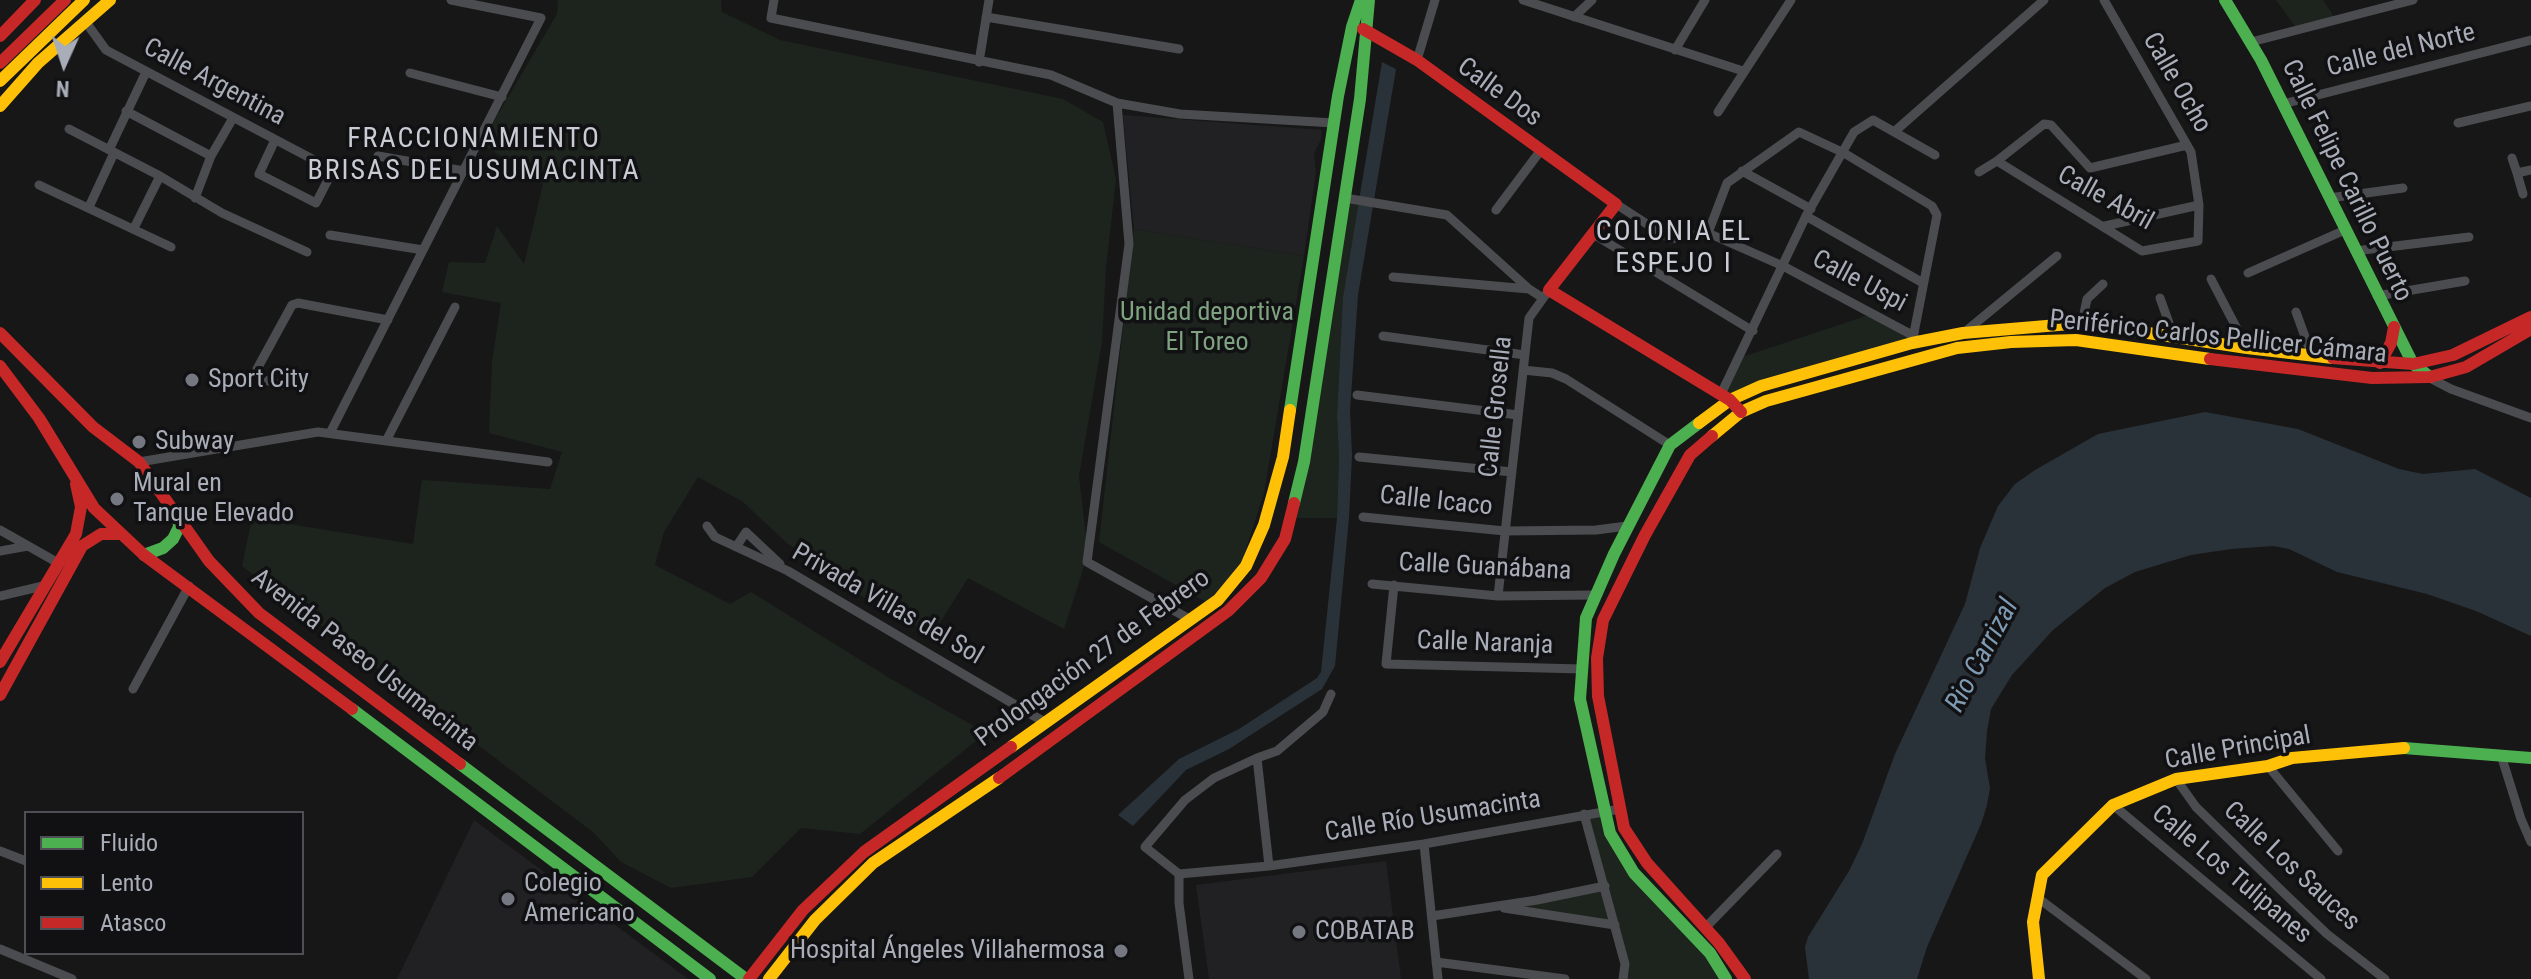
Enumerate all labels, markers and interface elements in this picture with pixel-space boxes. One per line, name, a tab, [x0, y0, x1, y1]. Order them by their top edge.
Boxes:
street label: Calle del Norte	[2324, 17, 2478, 85]
north arrow	[24, 24, 104, 104]
street label: Calle Ocho	[2135, 27, 2217, 139]
street label: Calle Argentina	[138, 33, 290, 133]
street label: Calle Dos	[1451, 52, 1547, 134]
street label: Calle Felipe Carillo Puerto	[2274, 55, 2418, 307]
text: N	[55, 76, 70, 101]
district label: FRACCIONAMIENTO BRISAS DEL USUMACINTA	[307, 123, 641, 189]
street label: Calle Abril	[2052, 160, 2158, 238]
district label: COLONIA EL ESPEJO I	[1596, 216, 1752, 282]
street label: Calle Uspi	[1806, 244, 1912, 320]
park label: Unidad deportiva El Toreo	[1120, 297, 1294, 358]
street label: Periférico Carlos Pellicer Cámara	[2048, 305, 2388, 371]
street label: Calle Grosella	[1474, 335, 1520, 479]
place label: Sport City	[208, 364, 309, 396]
marker: Sport City	[183, 371, 201, 389]
place label: Subway	[155, 426, 234, 458]
marker: Subway	[130, 433, 148, 451]
place label: Mural en Tanque Elevado	[133, 468, 294, 530]
street label: Calle Icaco	[1378, 481, 1494, 523]
marker: Mural en Tanque Elevado	[108, 490, 126, 508]
street label: Privada Villas del Sol	[786, 538, 988, 672]
street label: Calle Guanábana	[1398, 548, 1572, 588]
street label: Avenida Paseo Usumacinta	[244, 563, 484, 759]
street label: Prolongación 27 de Febrero	[970, 563, 1216, 755]
water label: Rio Carrizal	[1939, 594, 2027, 718]
street label: Calle Naranja	[1416, 626, 1554, 662]
street label: Calle Principal	[2163, 721, 2313, 777]
street label: Calle Río Usumacinta	[1323, 785, 1543, 849]
street label: Calle Los Sauces	[2216, 796, 2366, 938]
street label: Calle Los Tulipanes	[2145, 799, 2317, 951]
legend	[24, 811, 304, 955]
text: Fluido	[100, 829, 158, 857]
place label: Colegio Americano	[524, 868, 635, 930]
text: Lento	[100, 869, 153, 897]
marker: Colegio Americano	[499, 890, 517, 908]
text: Atasco	[100, 909, 166, 937]
place label: COBATAB	[1315, 916, 1415, 948]
marker: COBATAB	[1290, 923, 1308, 941]
place label: Hospital Ángeles Villahermosa	[790, 935, 1105, 967]
marker: Hospital Ángeles Villahermosa	[1112, 942, 1130, 960]

